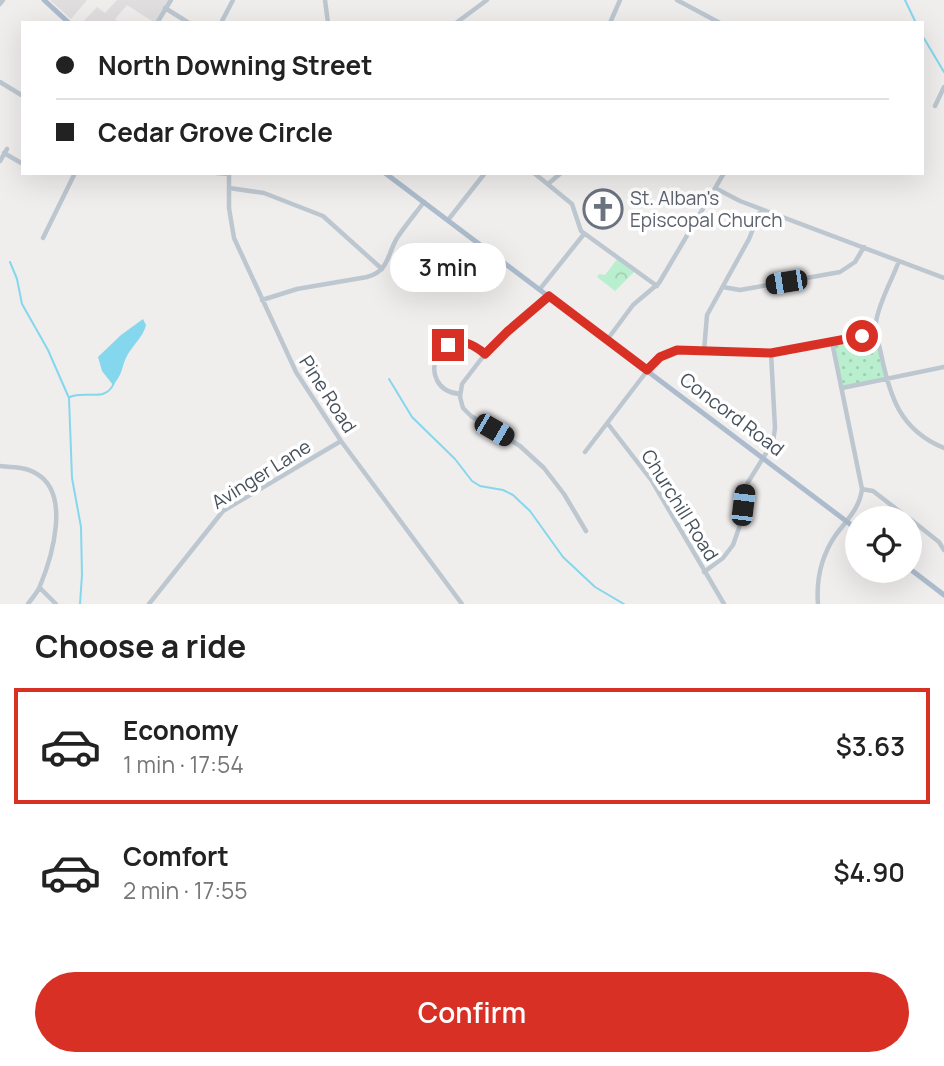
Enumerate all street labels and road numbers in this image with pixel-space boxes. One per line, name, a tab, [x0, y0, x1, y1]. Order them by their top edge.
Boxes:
street label: Pine Road	[293, 350, 363, 438]
street label: Concord Road	[675, 366, 789, 462]
street label: Avinger Lane	[207, 433, 315, 515]
street label: Churchill Road	[635, 444, 725, 566]

